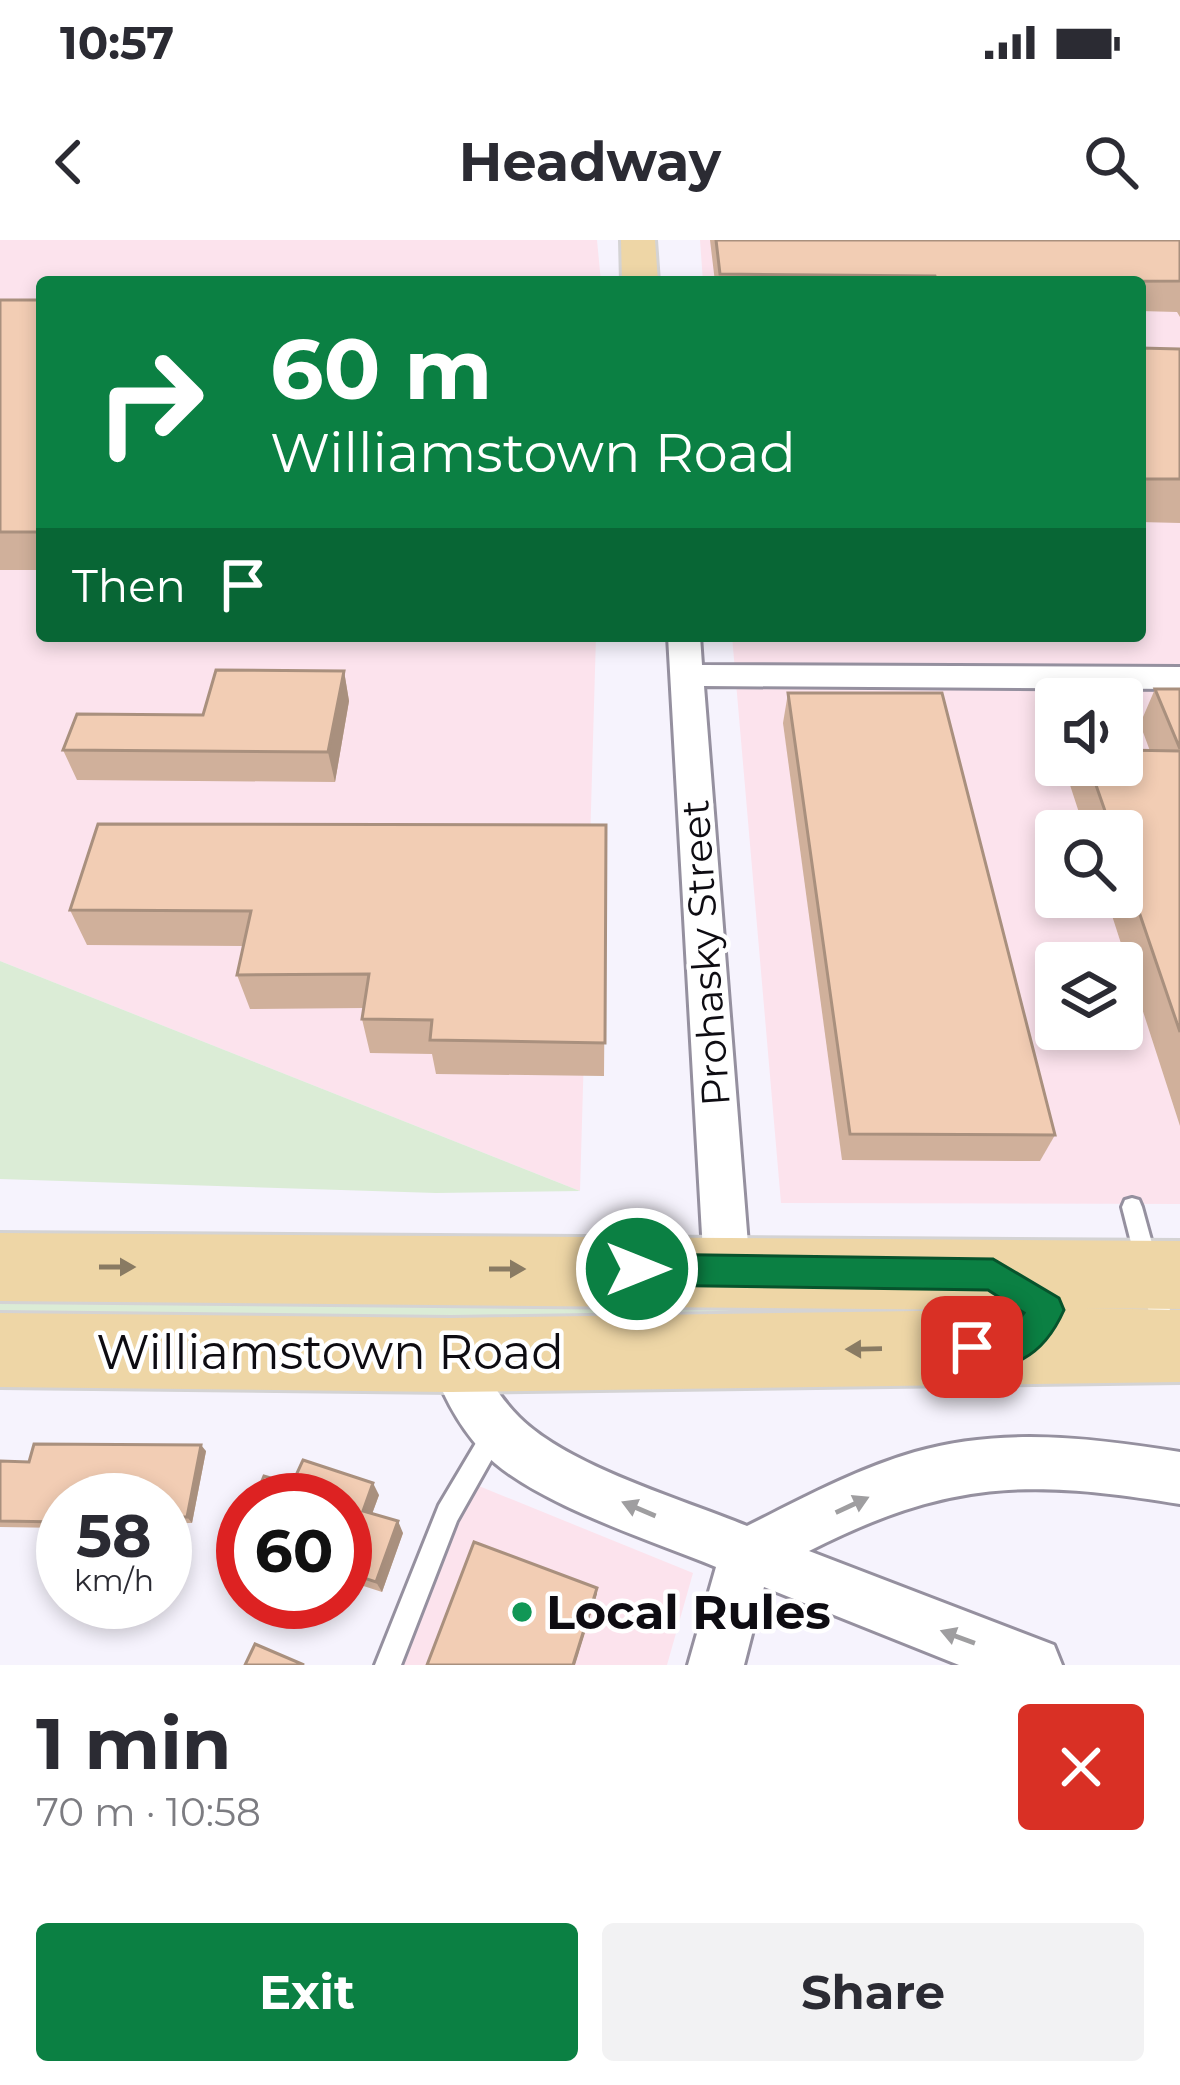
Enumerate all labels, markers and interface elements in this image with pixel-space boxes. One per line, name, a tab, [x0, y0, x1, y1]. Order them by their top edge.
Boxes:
text: 10:57	[60, 15, 174, 70]
icon: back	[36, 129, 102, 195]
text: Headway	[459, 129, 721, 195]
icon: search	[1078, 129, 1144, 195]
text: 60 m	[270, 318, 492, 420]
icon: right	[72, 324, 228, 480]
text: Williamstown Road	[270, 420, 796, 486]
icon: arrive	[210, 552, 276, 618]
text: Then	[72, 558, 186, 613]
map controls	[1035, 678, 1143, 1050]
button: sound	[1035, 678, 1143, 786]
street label: Prohasky Street	[670, 798, 740, 1108]
button: search	[1035, 810, 1143, 918]
button: layers	[1035, 942, 1143, 1050]
position arrow	[574, 1206, 700, 1332]
one-way arrow	[99, 1257, 137, 1277]
one-way arrow	[489, 1259, 527, 1279]
pin	[921, 1296, 1023, 1398]
icon: arrive	[939, 1314, 1005, 1380]
street label: Williamstown Road	[96, 1323, 564, 1381]
one-way arrow	[844, 1339, 882, 1358]
speed limit sign: 60	[216, 1473, 372, 1629]
one-way arrow	[835, 1494, 870, 1514]
text: 58	[76, 1499, 152, 1572]
one-way arrow	[620, 1499, 656, 1518]
text: km/h	[74, 1562, 154, 1599]
place label: Local Rules	[546, 1583, 831, 1641]
marker: Local Rules	[509, 1599, 535, 1625]
one-way arrow	[940, 1627, 976, 1646]
text: 1 min	[36, 1699, 232, 1787]
button: close	[1018, 1704, 1144, 1830]
text: 70 m · 10:58	[36, 1788, 261, 1836]
button: Exit	[36, 1923, 578, 2061]
button: Share	[602, 1923, 1144, 2061]

